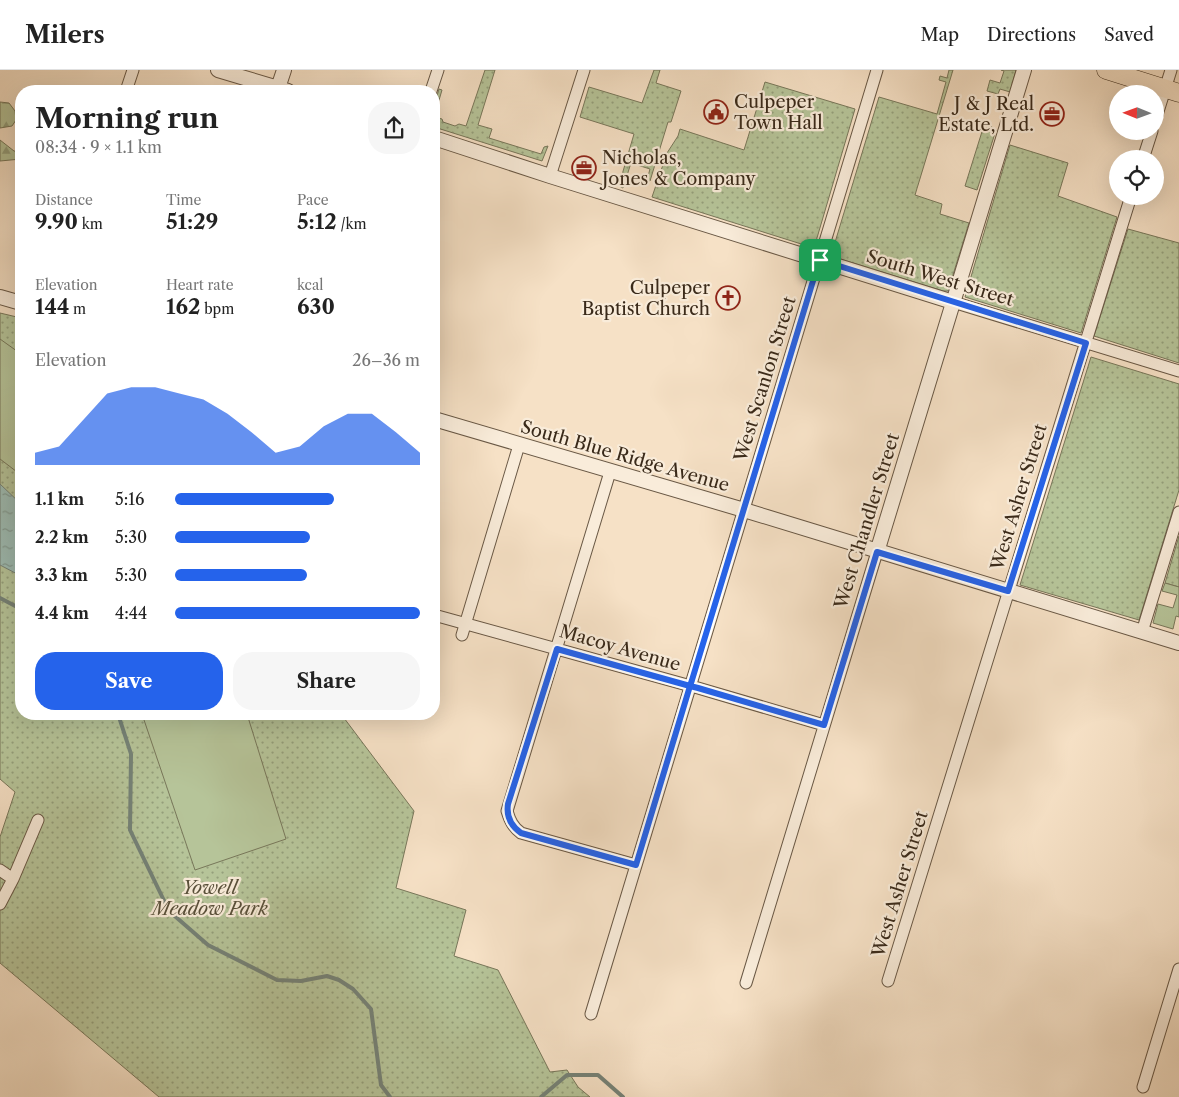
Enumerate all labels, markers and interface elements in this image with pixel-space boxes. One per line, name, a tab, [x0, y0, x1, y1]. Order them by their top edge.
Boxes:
text: Milers	[25, 20, 105, 49]
text: Map	[920, 24, 959, 46]
text: Directions	[987, 24, 1076, 46]
text: Saved	[1104, 24, 1154, 46]
north arrow	[1109, 85, 1164, 140]
map controls	[1109, 85, 1164, 205]
place label: Culpeper Town Hall	[734, 91, 823, 134]
place label: J & J Real Estate, Ltd.	[938, 93, 1034, 136]
public building icon: Culpeper Town Hall	[703, 99, 729, 125]
text: Morning run	[35, 101, 219, 135]
office icon: J & J Real Estate, Ltd.	[1039, 101, 1065, 127]
button: share	[368, 102, 420, 154]
text: 08:34 · 9 × 1.1 km	[35, 137, 162, 157]
place label: Nicholas, Jones & Company	[599, 147, 757, 190]
button: locate	[1109, 150, 1164, 205]
office icon: Nicholas, Jones & Company	[571, 155, 597, 181]
text: Distance	[35, 191, 93, 209]
text: Time	[166, 191, 201, 209]
text: Pace	[297, 191, 329, 209]
text: 9.90	[35, 209, 78, 234]
text: 51:29	[166, 209, 218, 234]
text: 5:12	[297, 209, 337, 234]
text: km	[78, 215, 103, 233]
text: /km	[337, 215, 367, 233]
pin	[799, 239, 841, 281]
street label: South West Street	[864, 245, 1017, 311]
icon: arrive	[806, 246, 834, 274]
text: Elevation	[35, 276, 98, 294]
text: Heart rate	[166, 276, 233, 294]
text: kcal	[297, 276, 323, 294]
place label: Culpeper Baptist Church	[582, 277, 710, 320]
church icon: Culpeper Baptist Church	[715, 285, 741, 311]
street label: West Scanlon Street	[729, 293, 801, 465]
text: 144	[35, 294, 69, 319]
text: 162	[166, 294, 200, 319]
text: 630	[297, 294, 335, 319]
text: m	[69, 300, 86, 318]
text: bpm	[200, 300, 234, 318]
text: Elevation	[35, 350, 106, 370]
text: 26–36 m	[352, 350, 420, 370]
street label: South Blue Ridge Avenue	[518, 416, 732, 496]
street label: West Asher Street	[986, 421, 1052, 574]
street label: West Chandler Street	[830, 430, 904, 612]
text: 1.1 km	[35, 489, 84, 509]
text: 5:16	[115, 489, 144, 509]
text: 2.2 km	[35, 527, 89, 547]
text: 5:30	[115, 527, 147, 547]
text: 3.3 km	[35, 565, 88, 585]
text: 5:30	[115, 565, 147, 585]
text: 4.4 km	[35, 603, 89, 623]
text: 4:44	[115, 603, 147, 623]
street label: Macoy Avenue	[557, 620, 683, 676]
button: Save	[35, 652, 223, 710]
button: Share	[233, 652, 420, 710]
street label: West Asher Street	[867, 808, 933, 961]
park label: Yowell Meadow Park	[150, 877, 268, 920]

